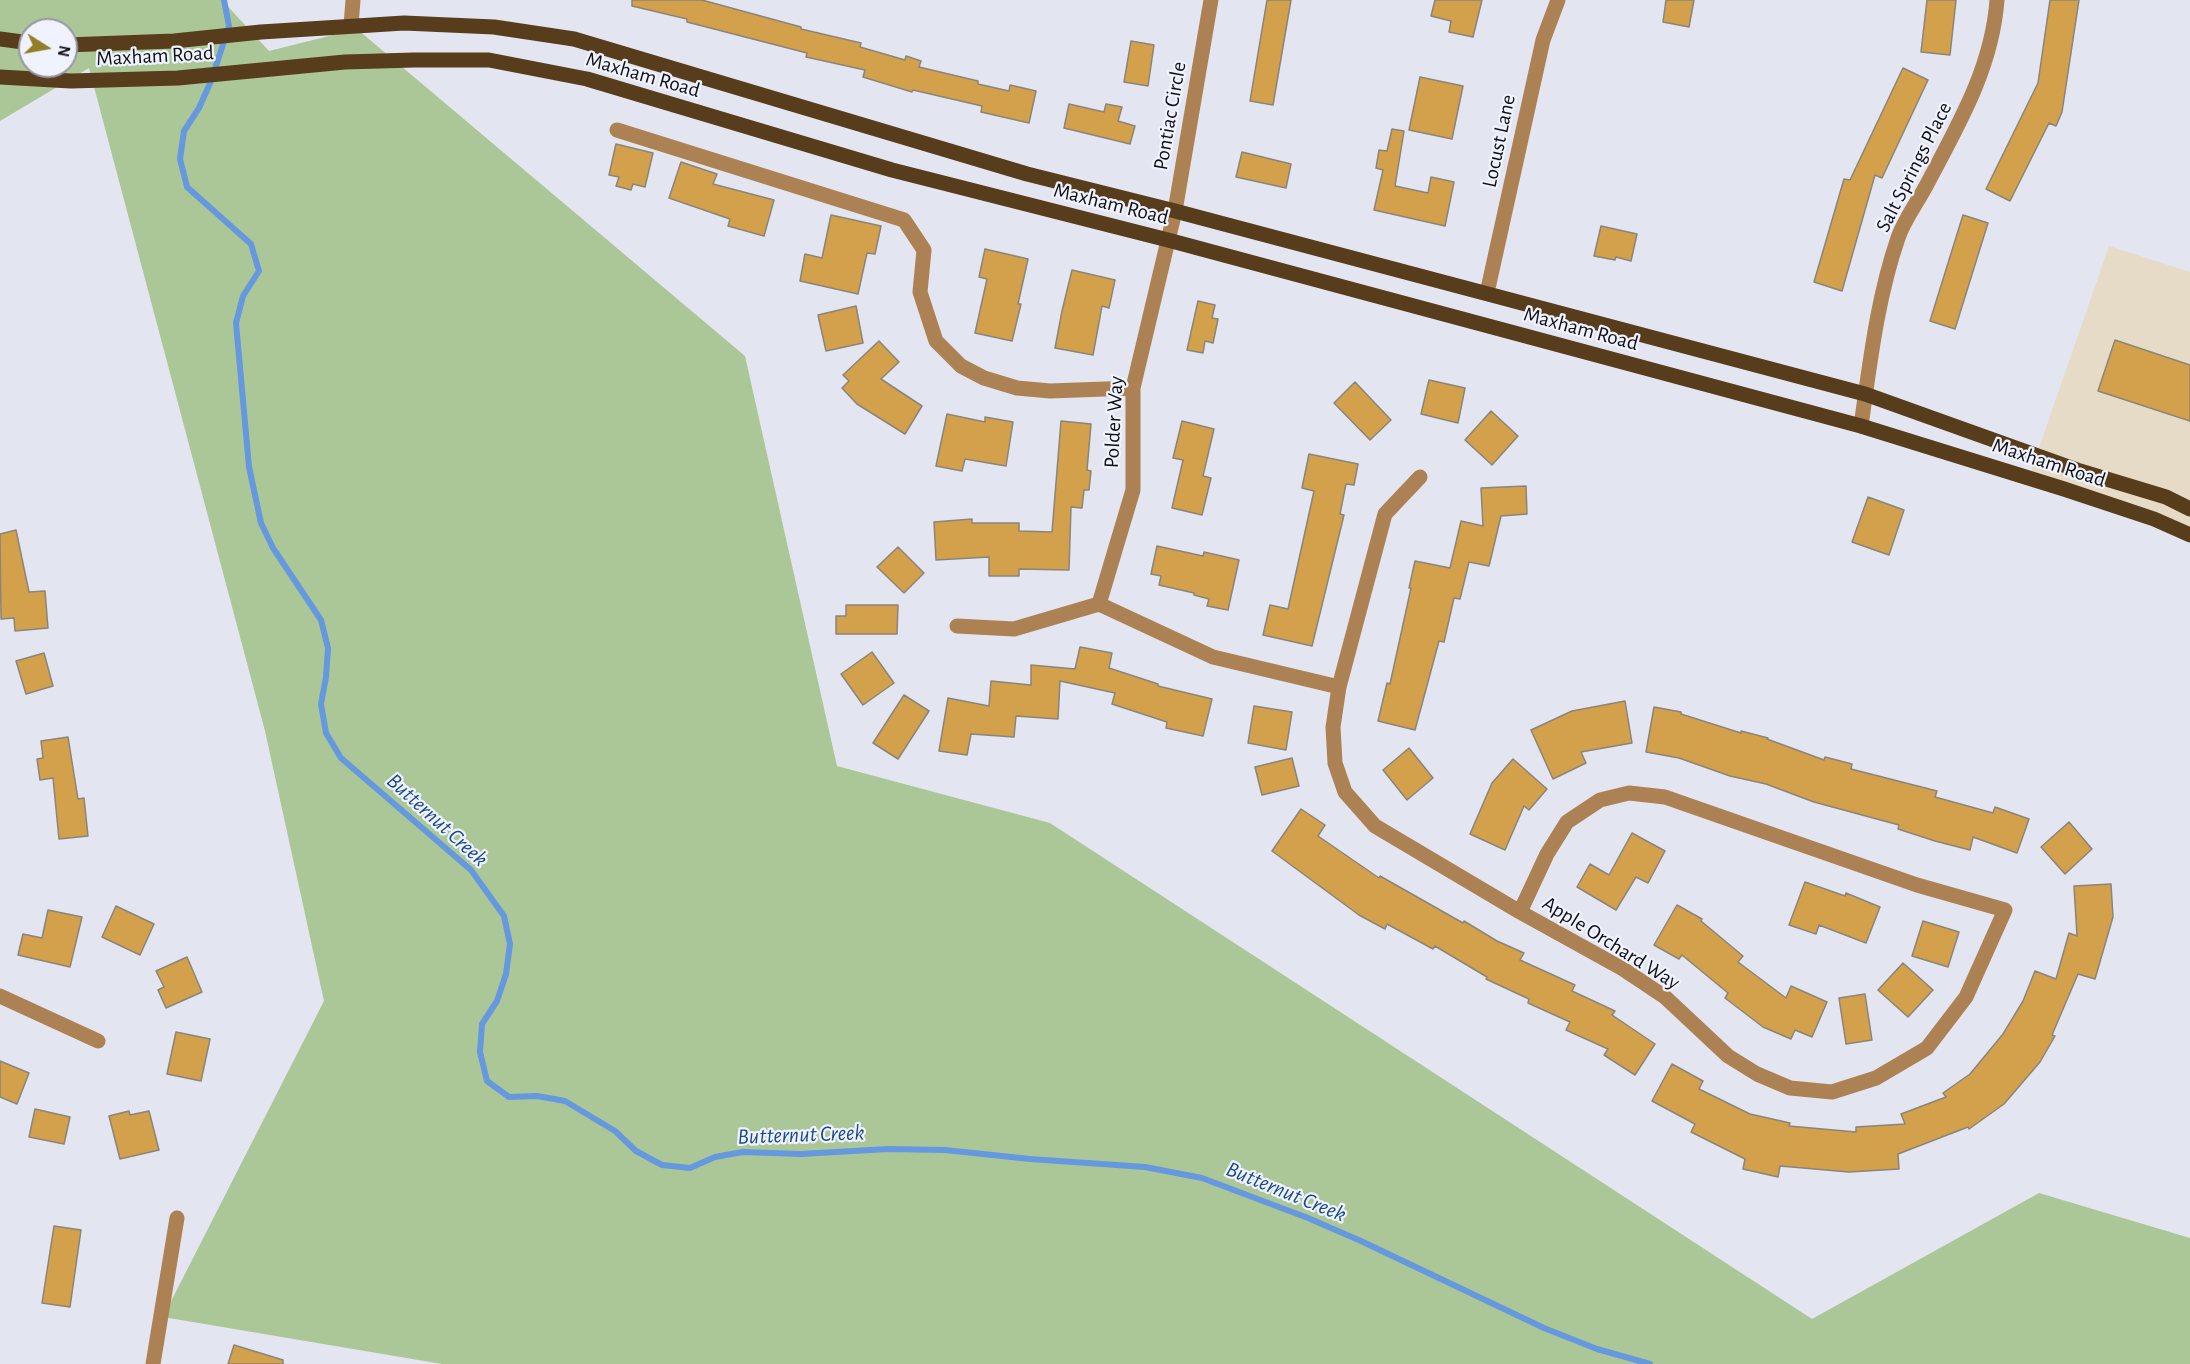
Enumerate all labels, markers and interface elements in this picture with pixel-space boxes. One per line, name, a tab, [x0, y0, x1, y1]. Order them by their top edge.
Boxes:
north arrow	[18, 18, 78, 78]
street label: Maxham Road	[96, 40, 214, 72]
text: N	[55, 44, 73, 58]
street label: Maxham Road	[583, 47, 703, 103]
street label: Pontiac Circle	[1148, 60, 1192, 172]
street label: Locust Lane	[1477, 92, 1521, 190]
street label: Salt Springs Place	[1870, 98, 1958, 236]
street label: Maxham Road	[1051, 178, 1171, 230]
street label: Maxham Road	[1521, 302, 1641, 356]
street label: Polder Way	[1099, 375, 1129, 469]
street label: Maxham Road	[1989, 433, 2109, 493]
water label: Butternut Creek	[381, 768, 493, 872]
street label: Apple Orchard Way	[1538, 891, 1684, 995]
water label: Butternut Creek	[737, 1120, 865, 1150]
water label: Butternut Creek	[1222, 1156, 1350, 1228]

